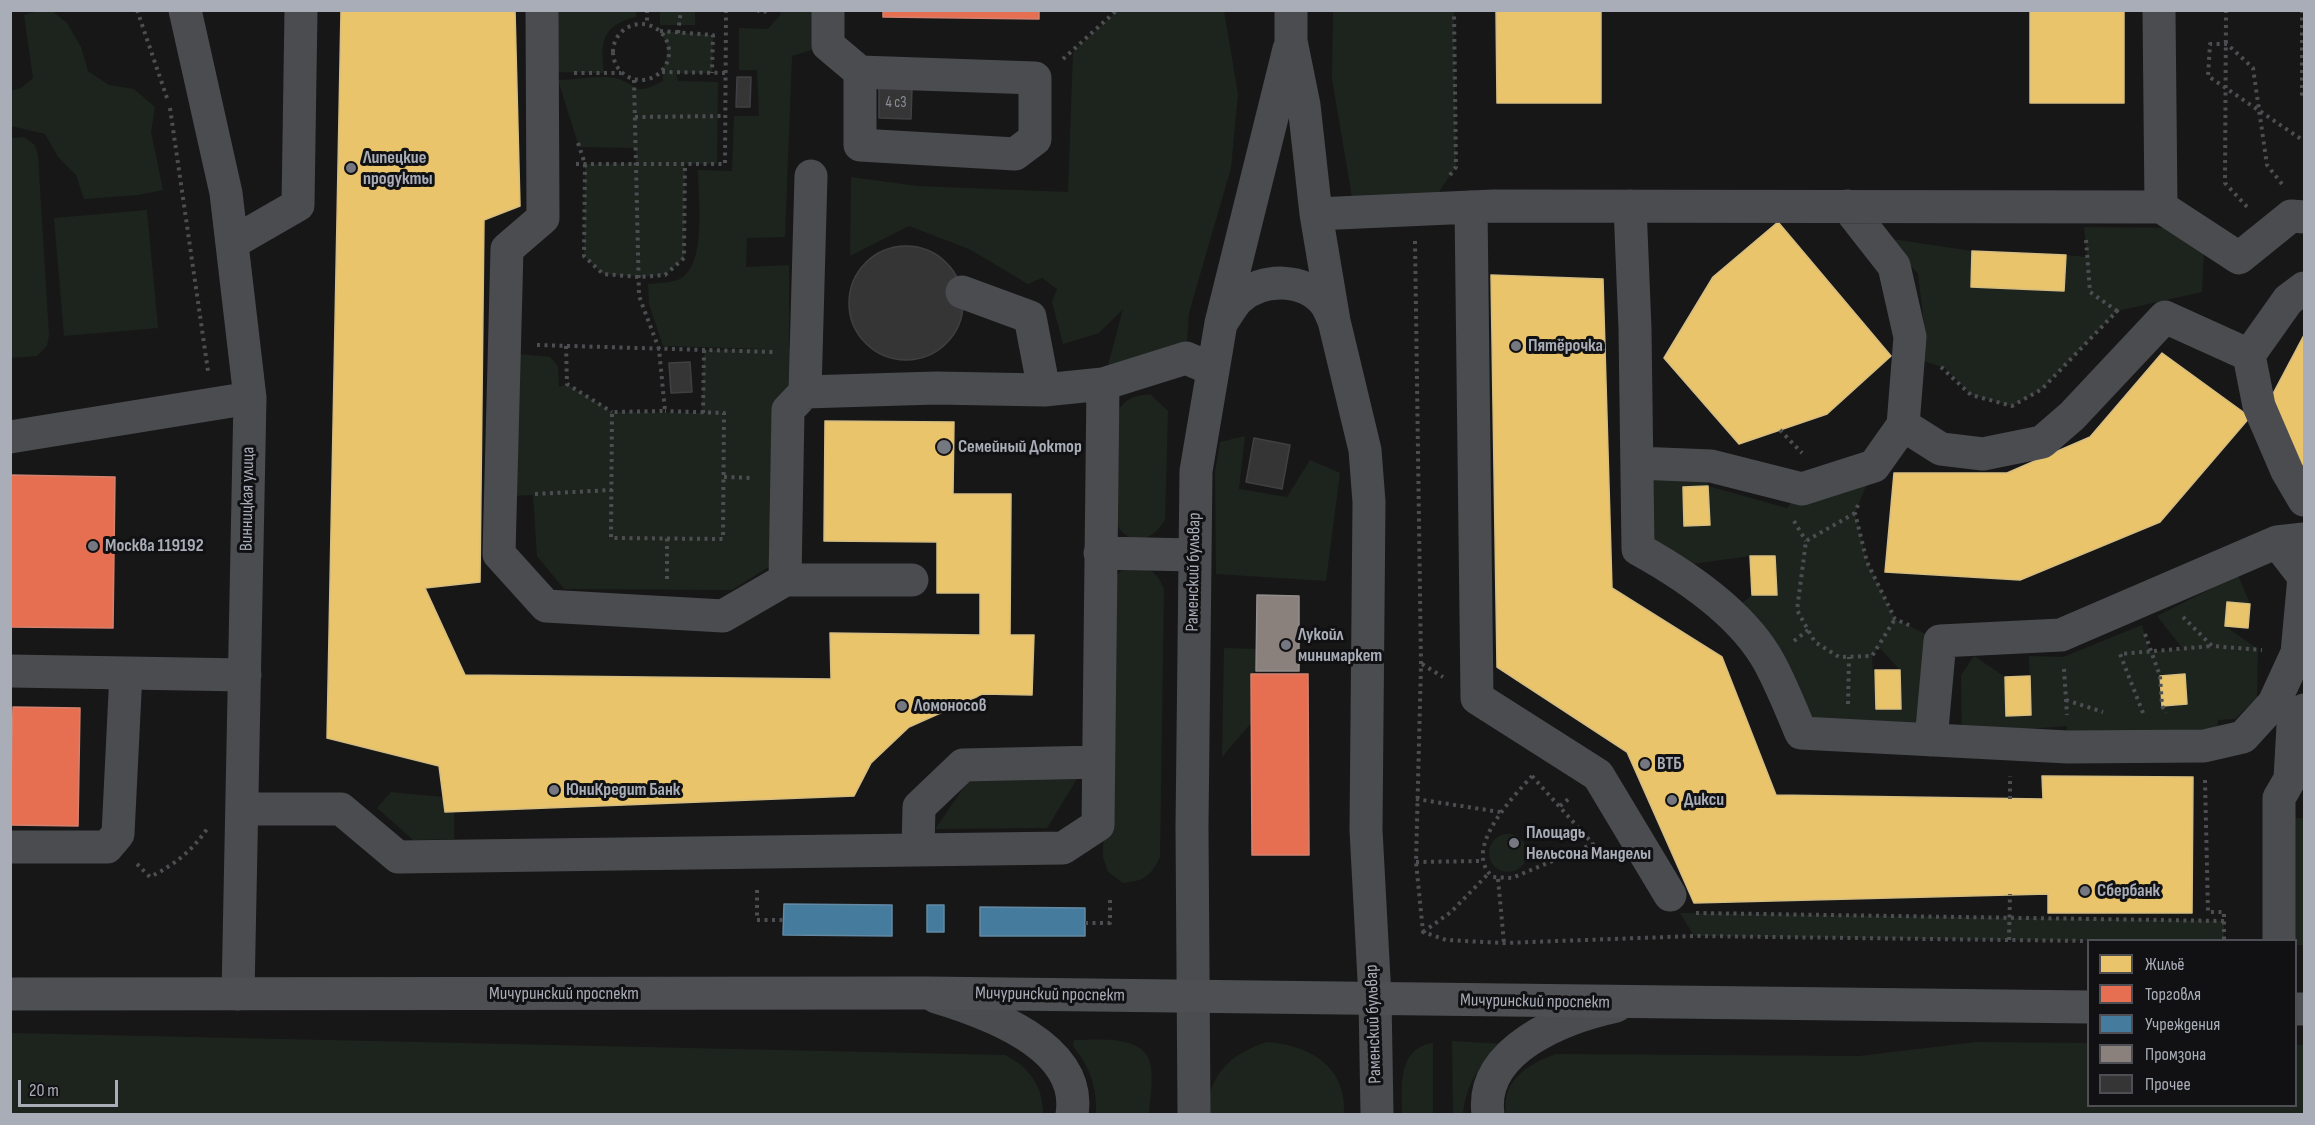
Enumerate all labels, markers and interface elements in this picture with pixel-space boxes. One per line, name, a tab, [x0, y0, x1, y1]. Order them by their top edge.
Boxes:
house number: 4 с3	[886, 94, 906, 112]
place label: Липецкие продукты	[363, 147, 433, 190]
marker: Липецкие продукты	[344, 161, 358, 175]
place label: Пятёрочка	[1528, 335, 1603, 357]
marker: Пятёрочка	[1509, 339, 1523, 353]
place label: Семейный Доктор	[958, 436, 1082, 458]
marker: Семейный Доктор	[935, 438, 953, 456]
street label: Винницкая улица	[236, 447, 260, 551]
street label: Раменский бульвар	[1182, 512, 1206, 632]
place label: Москва 119192	[105, 535, 204, 557]
marker: Москва 119192	[86, 539, 100, 553]
place label: Лукойл минимаркет	[1298, 624, 1382, 666]
marker: Лукойл минимаркет	[1279, 638, 1293, 652]
place label: Ломоносов	[914, 695, 987, 717]
marker: Ломоносов	[895, 699, 909, 713]
place label: ВТБ	[1657, 753, 1682, 775]
marker: ВТБ	[1638, 757, 1652, 771]
place label: ЮниКредит Банк	[566, 779, 680, 801]
marker: ЮниКредит Банк	[547, 783, 561, 797]
place label: Дикси	[1684, 789, 1724, 811]
marker: Дикси	[1665, 793, 1679, 807]
place label: Площадь Нельсона Манделы	[1526, 822, 1651, 864]
marker: Площадь Нельсона Манделы	[1507, 836, 1521, 850]
place label: Сбербанк	[2097, 880, 2160, 902]
marker: Сбербанк	[2078, 884, 2092, 898]
legend	[2087, 939, 2297, 1107]
text: Жильё	[2145, 954, 2185, 975]
street label: Раменский бульвар	[1361, 964, 1387, 1084]
street label: Мичуринский проспект	[489, 983, 639, 1005]
street label: Мичуринский проспект	[975, 983, 1125, 1007]
text: Торговля	[2145, 984, 2201, 1005]
street label: Мичуринский проспект	[1460, 990, 1610, 1014]
text: Учреждения	[2145, 1014, 2220, 1035]
text: Промзона	[2145, 1044, 2206, 1065]
scale bar	[21, 1068, 122, 1106]
text: Прочее	[2145, 1074, 2191, 1095]
text: 20 m	[29, 1080, 59, 1101]

